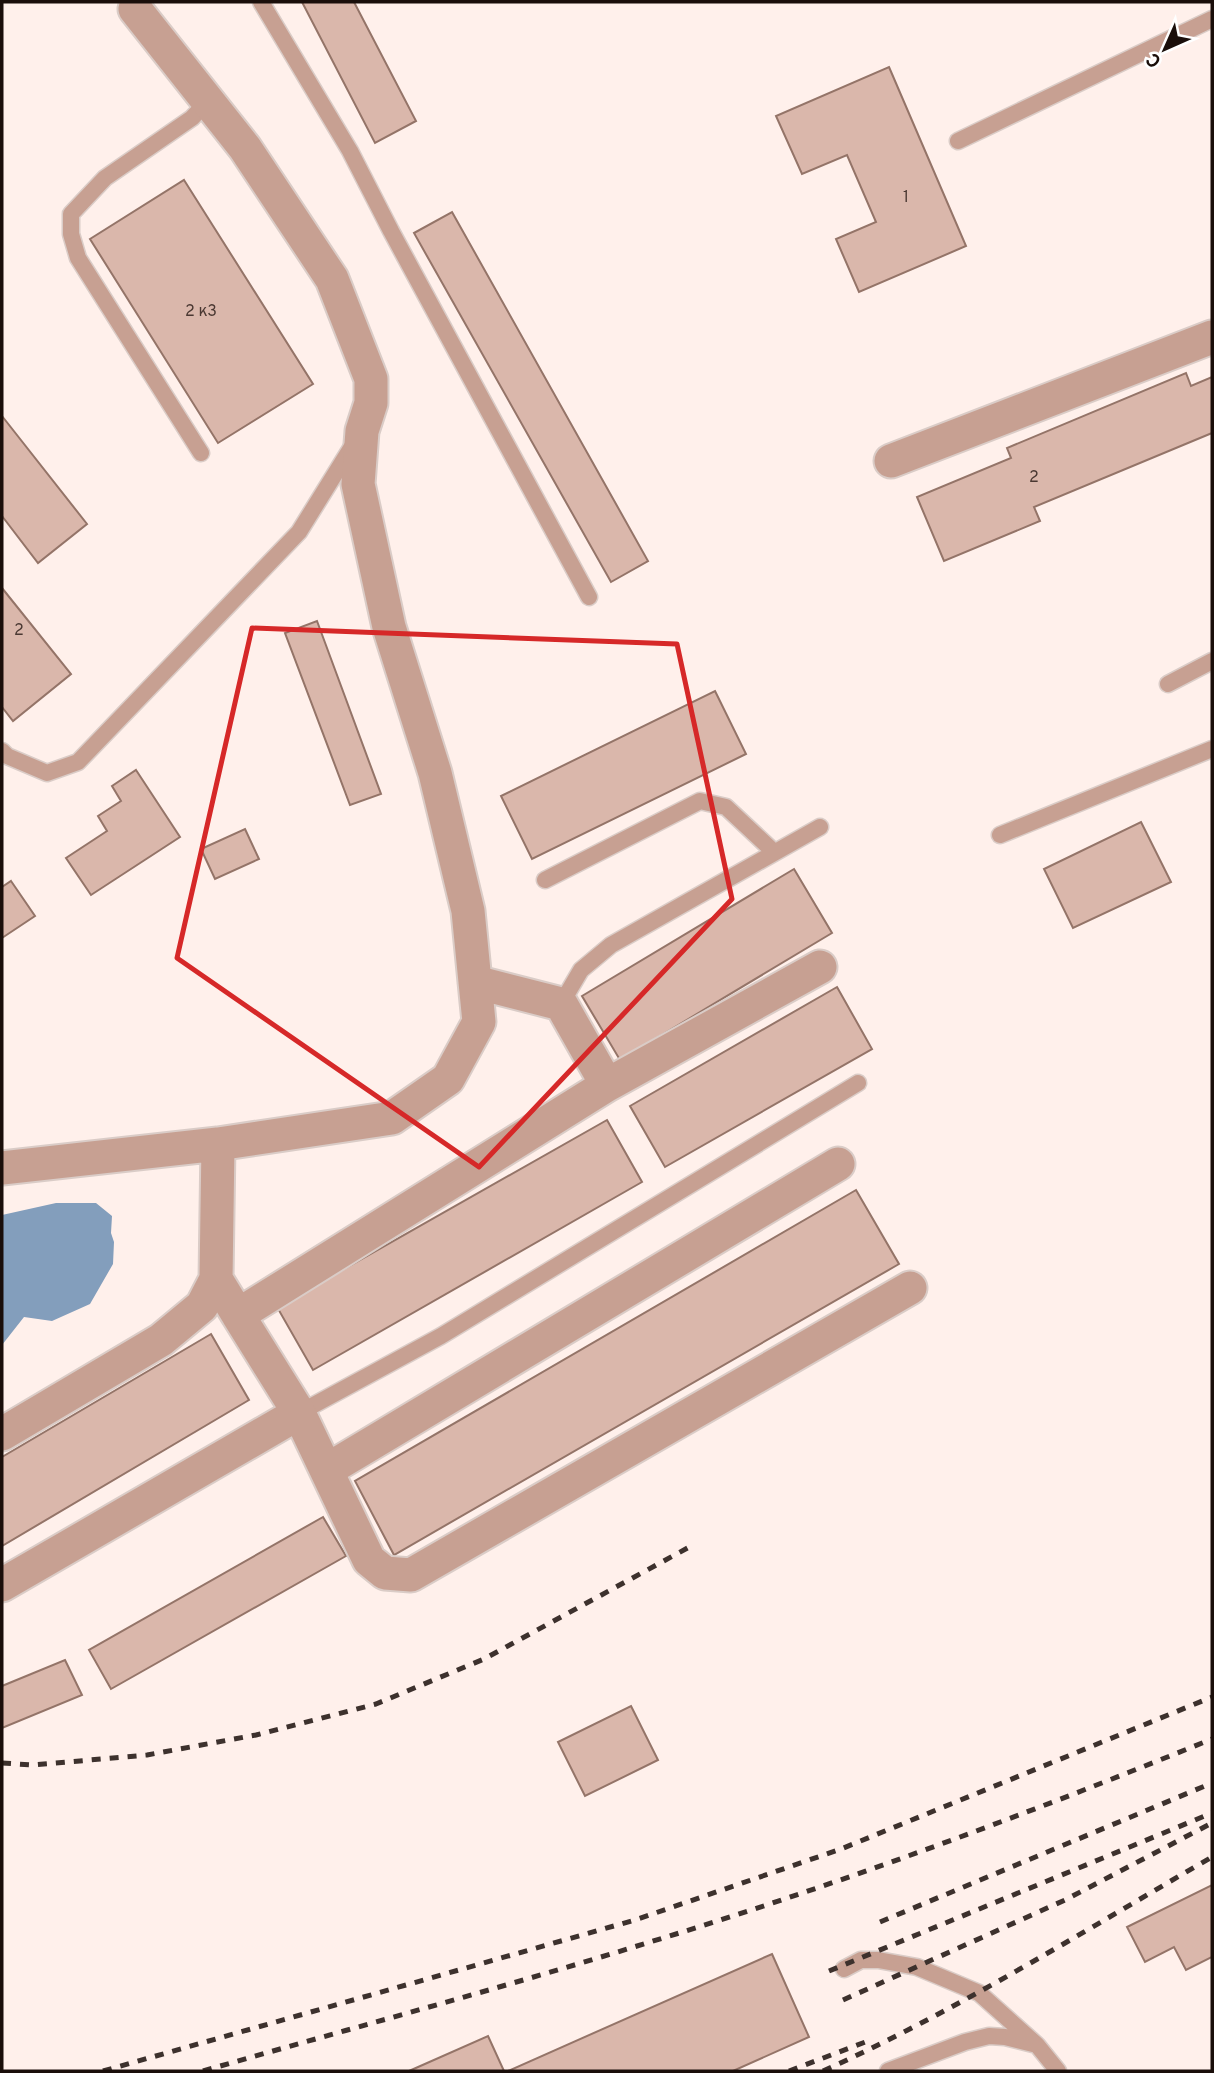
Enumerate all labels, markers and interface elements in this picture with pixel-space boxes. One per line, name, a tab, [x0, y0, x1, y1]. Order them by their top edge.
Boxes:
north arrow	[1130, 14, 1200, 84]
text: С	[1142, 47, 1167, 72]
house number: 1	[903, 188, 909, 208]
house number: 2 к3	[185, 302, 217, 322]
house number: 2	[1029, 468, 1039, 488]
house number: 2	[14, 621, 24, 641]

